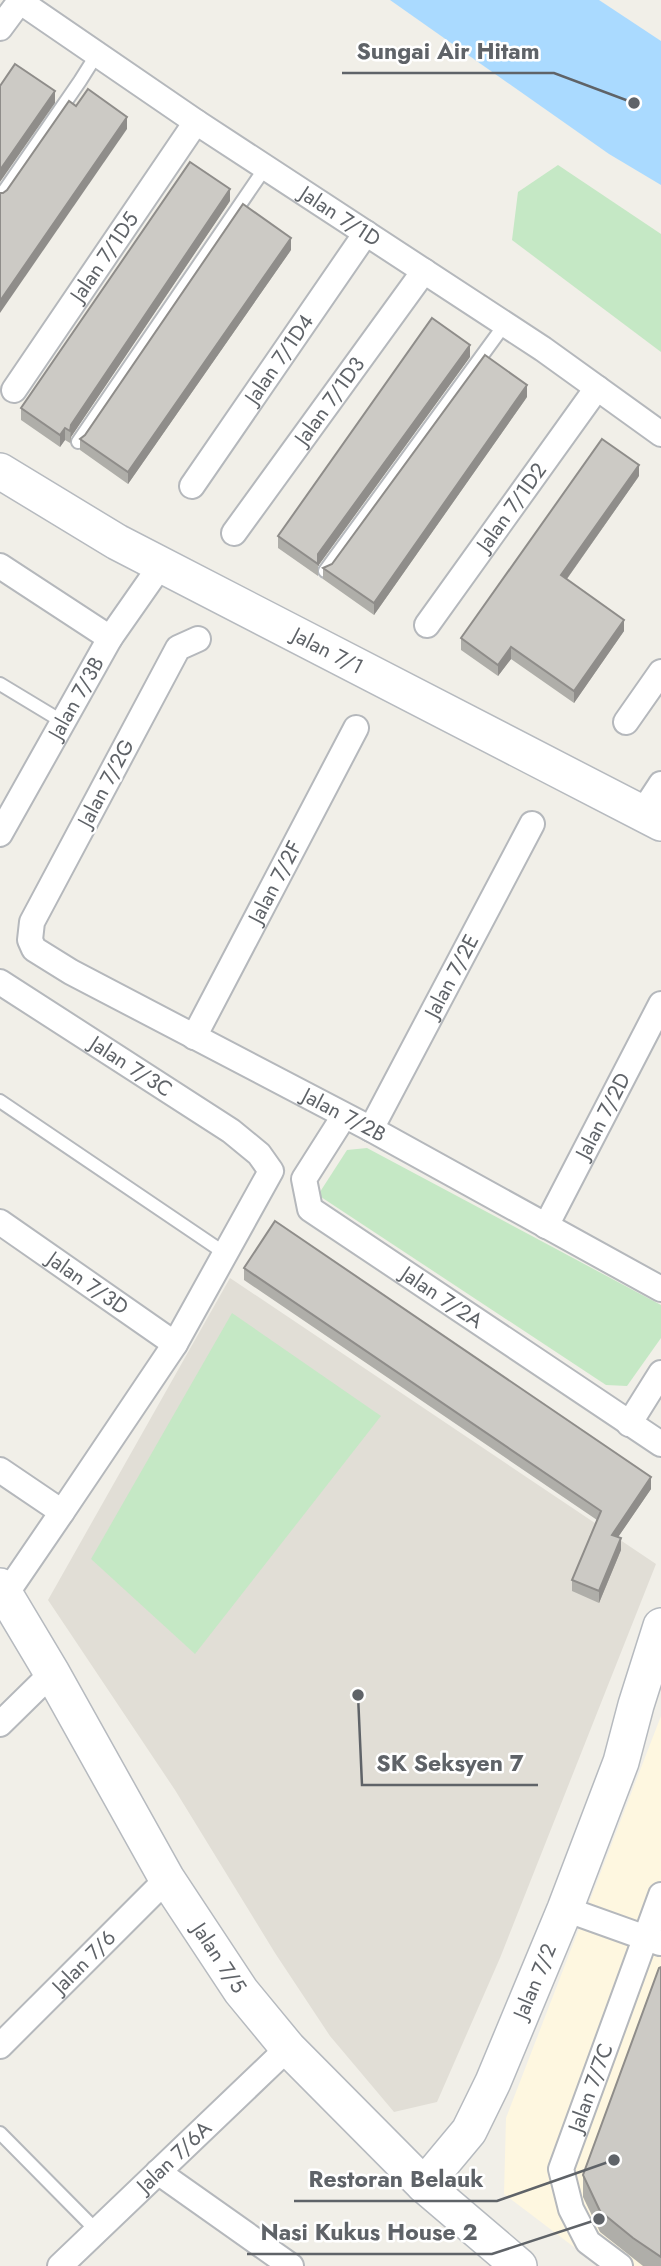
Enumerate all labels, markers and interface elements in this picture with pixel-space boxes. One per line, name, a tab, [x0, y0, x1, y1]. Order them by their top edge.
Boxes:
callout: Sungai Air Hitam	[342, 29, 554, 73]
text: Sungai Air Hitam	[356, 34, 540, 68]
street label: Jalan 7/1D	[291, 177, 386, 254]
street label: Jalan 7/1D5	[61, 206, 146, 310]
street label: Jalan 7/1D4	[236, 308, 321, 413]
street label: Jalan 7/1D3	[286, 351, 372, 454]
street label: Jalan 7/1D2	[468, 457, 554, 560]
street label: Jalan 7/1	[284, 619, 369, 682]
street label: Jalan 7/3B	[40, 651, 112, 747]
street label: Jalan 7/2G	[69, 734, 142, 835]
street label: Jalan 7/2F	[240, 835, 309, 931]
street label: Jalan 7/2E	[416, 929, 486, 1026]
street label: Jalan 7/3C	[81, 1027, 178, 1104]
street label: Jalan 7/2D	[567, 1068, 638, 1167]
street label: Jalan 7/2B	[294, 1079, 391, 1149]
street label: Jalan 7/3D	[39, 1243, 134, 1322]
street label: Jalan 7/2A	[392, 1257, 489, 1336]
callout: SK Seksyen 7	[362, 1741, 538, 1785]
text: SK Seksyen 7	[376, 1746, 524, 1780]
street label: Jalan 7/5	[183, 1914, 254, 1999]
street label: Jalan 7/6	[43, 1923, 123, 2003]
street label: Jalan 7/2	[505, 1939, 564, 2026]
street label: Jalan 7/7C	[560, 2039, 621, 2139]
street label: Jalan 7/6A	[128, 2114, 218, 2202]
callout: Restoran Belauk	[294, 2157, 497, 2201]
text: Restoran Belauk	[309, 2162, 484, 2196]
callout: Nasi Kukus House 2	[247, 2210, 492, 2254]
text: Nasi Kukus House 2	[260, 2215, 478, 2249]

